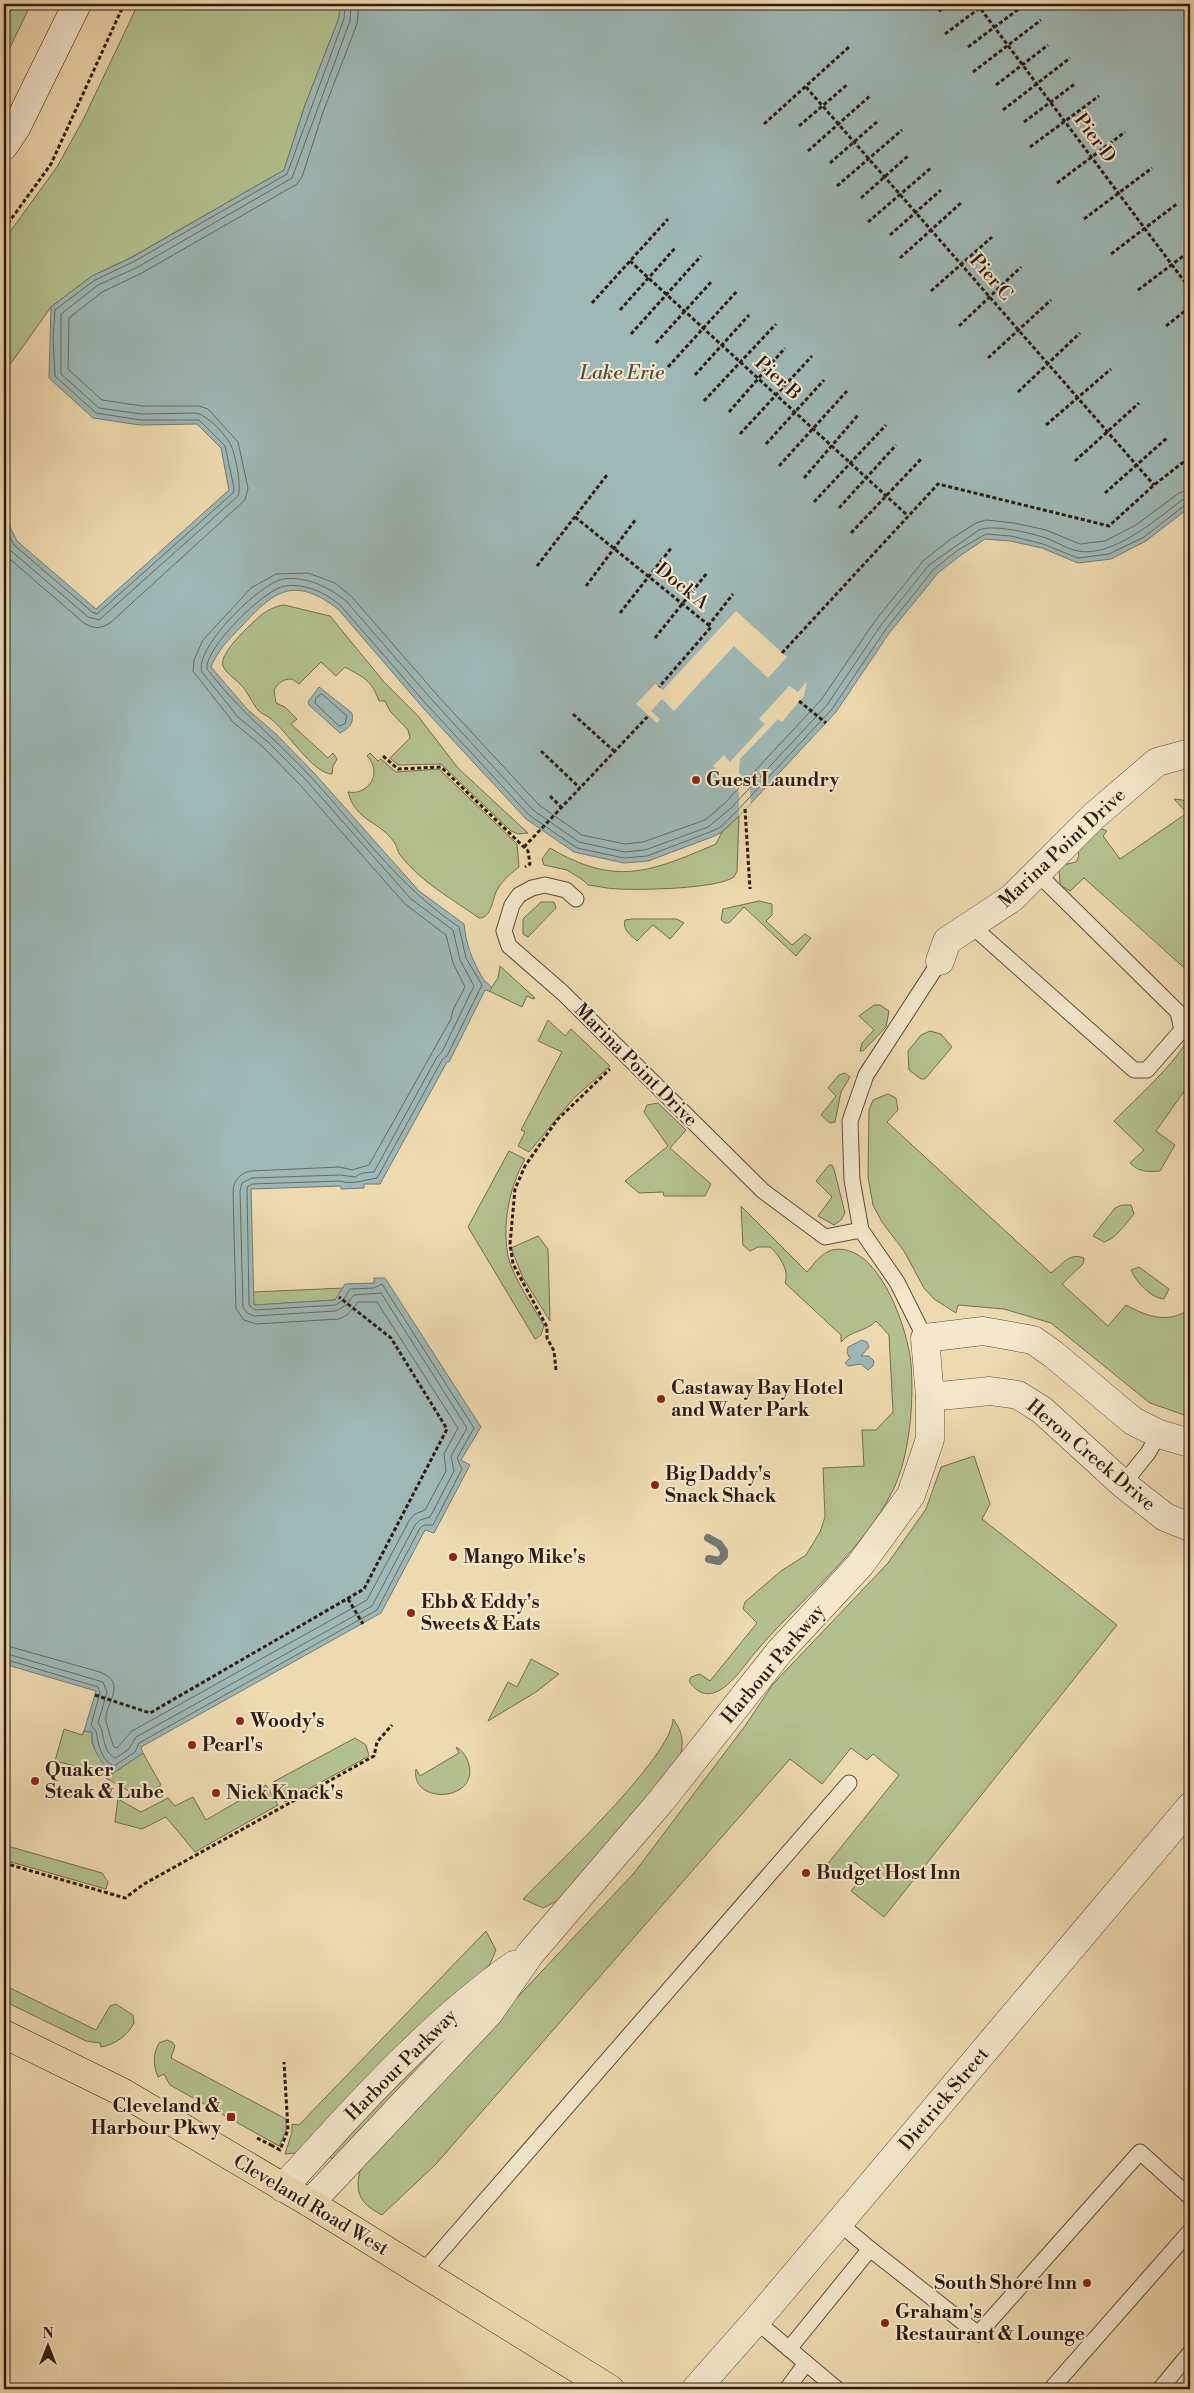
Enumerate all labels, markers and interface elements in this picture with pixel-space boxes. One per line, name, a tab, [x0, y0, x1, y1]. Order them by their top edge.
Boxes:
street label: Pier D	[1069, 109, 1121, 167]
street label: Pier C	[964, 249, 1018, 305]
street label: Pier B	[750, 351, 806, 405]
water label: Lake Erie	[579, 361, 665, 386]
street label: Dock A	[650, 557, 714, 615]
place label: Guest Laundry	[706, 768, 840, 792]
marker: Guest Laundry	[690, 774, 702, 786]
street label: Marina Point Drive	[993, 783, 1131, 913]
street label: Marina Point Drive	[569, 998, 703, 1132]
place label: Castaway Bay Hotel and Water Park	[671, 1376, 844, 1422]
marker: Castaway Bay Hotel and Water Park	[655, 1393, 667, 1405]
street label: Heron Creek Drive	[1022, 1394, 1160, 1516]
place label: Big Daddy's Snack Shack	[665, 1462, 777, 1508]
marker: Big Daddy's Snack Shack	[649, 1479, 661, 1491]
place label: Mango Mike's	[463, 1545, 586, 1569]
marker: Mango Mike's	[447, 1551, 459, 1563]
place label: Ebb & Eddy's Sweets & Eats	[421, 1590, 540, 1636]
street label: Harbour Parkway	[716, 1599, 830, 1729]
marker: Ebb & Eddy's Sweets & Eats	[405, 1607, 417, 1619]
place label: Woody's	[249, 1709, 324, 1733]
marker: Woody's	[234, 1715, 246, 1727]
place label: Pearl's	[202, 1733, 263, 1757]
marker: Pearl's	[186, 1739, 198, 1751]
place label: Quaker Steak & Lube	[45, 1758, 164, 1804]
marker: Quaker Steak & Lube	[29, 1775, 41, 1787]
place label: Nick Knack's	[226, 1781, 343, 1805]
marker: Nick Knack's	[210, 1787, 222, 1799]
place label: Budget Host Inn	[816, 1861, 961, 1885]
marker: Budget Host Inn	[800, 1867, 812, 1879]
street label: Harbour Parkway	[340, 2003, 463, 2126]
street label: Dietrick Street	[894, 2042, 994, 2155]
place label: Cleveland & Harbour Pkwy	[91, 2094, 221, 2140]
marker: Cleveland & Harbour Pkwy	[225, 2111, 237, 2123]
street label: Cleveland Road West	[229, 2149, 393, 2261]
place label: South Shore Inn	[934, 2271, 1077, 2295]
marker: South Shore Inn	[1081, 2277, 1093, 2289]
place label: Graham's Restaurant & Lounge	[895, 2300, 1085, 2346]
marker: Graham's Restaurant & Lounge	[879, 2317, 891, 2329]
north arrow	[22, 2320, 72, 2370]
text: N	[42, 2325, 54, 2343]

